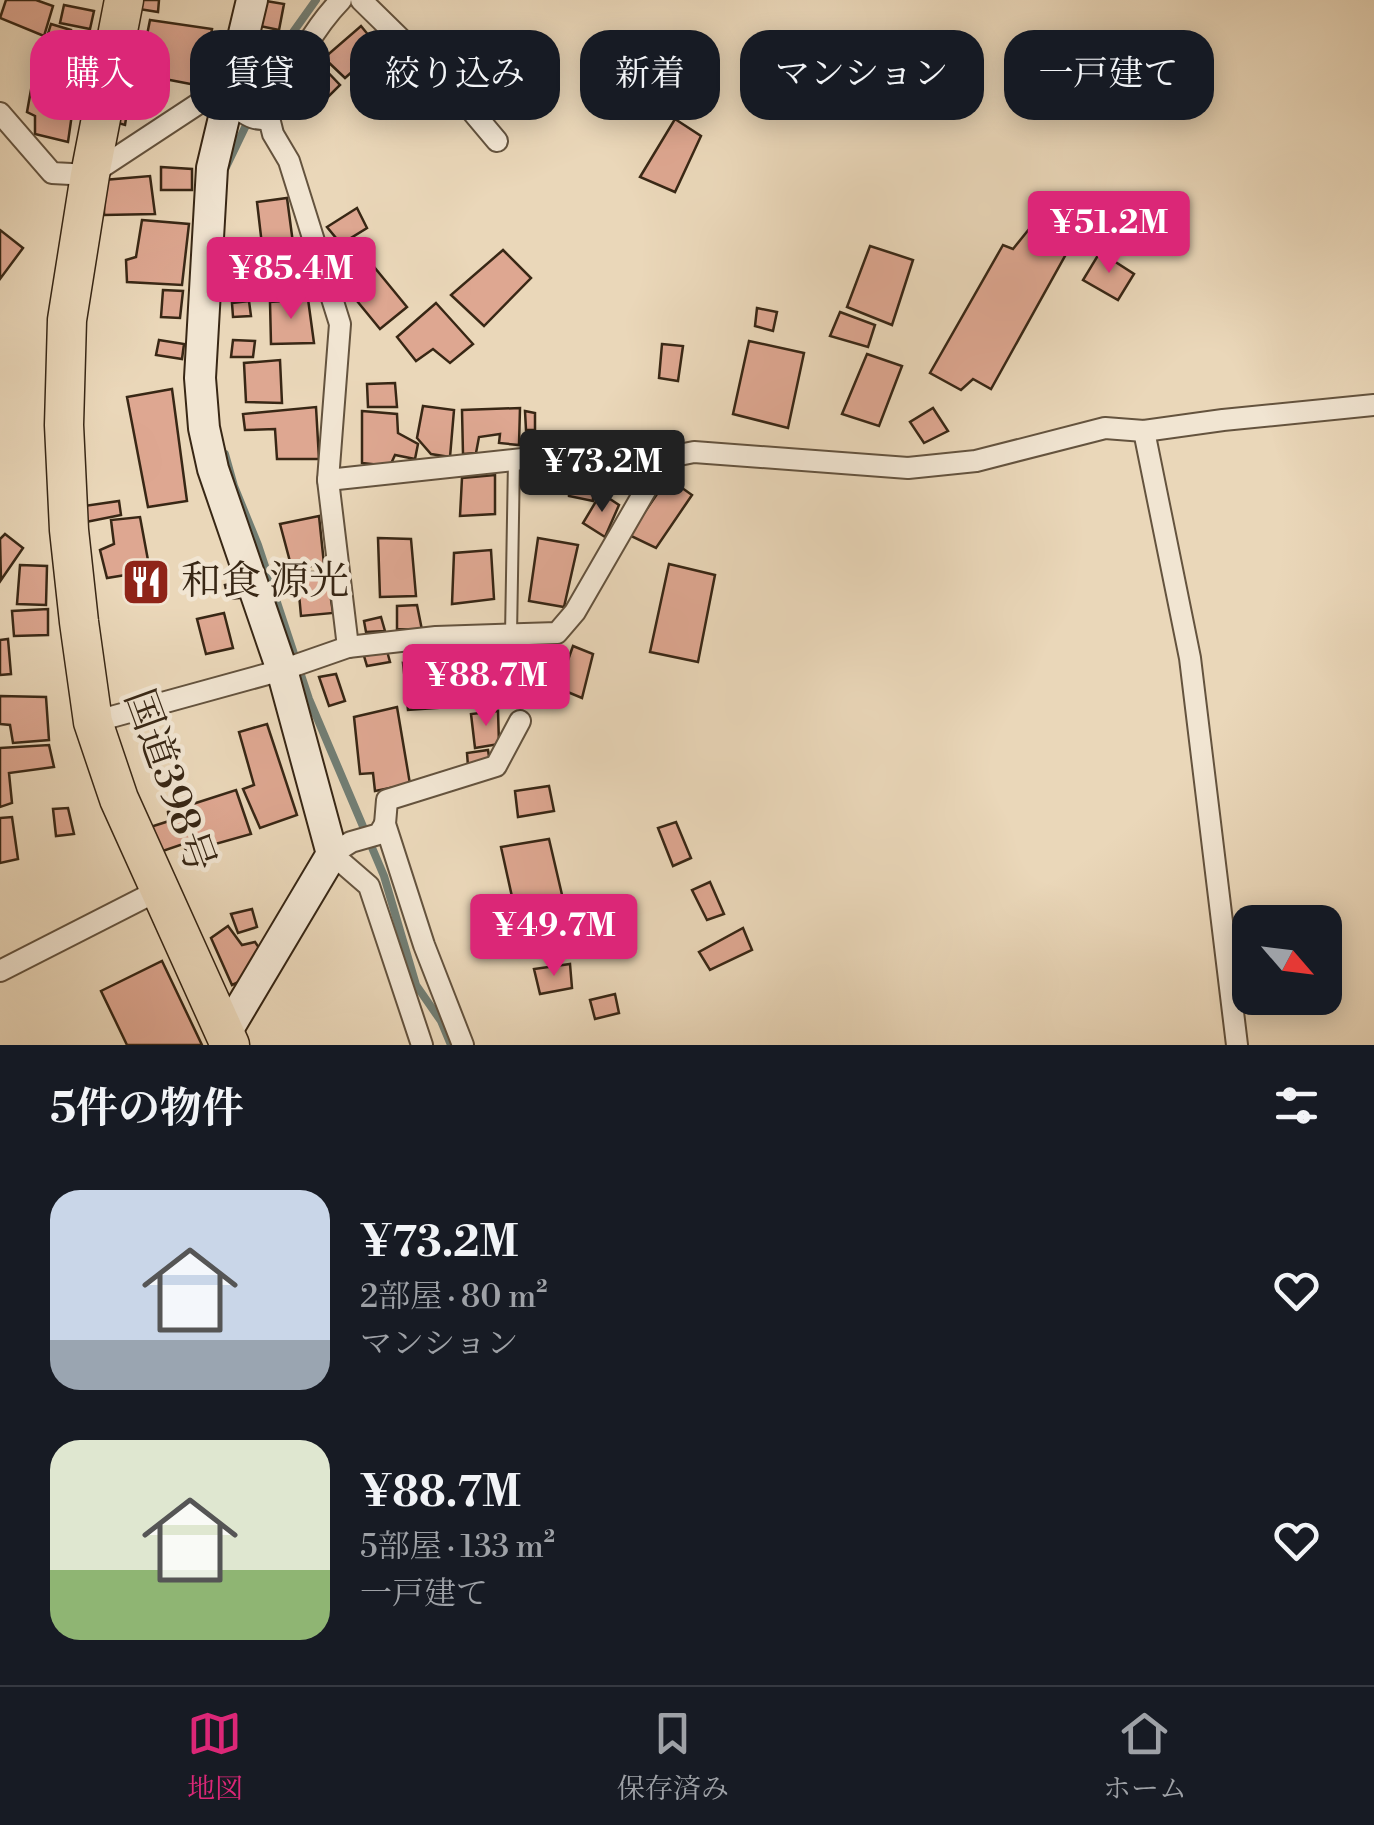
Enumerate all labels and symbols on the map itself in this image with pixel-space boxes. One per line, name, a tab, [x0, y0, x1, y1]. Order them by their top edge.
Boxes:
pin: ¥51.2M	[1028, 191, 1190, 276]
pin: ¥85.4M	[210, 237, 372, 322]
pin: ¥73.2M	[521, 430, 683, 515]
restaurant icon: 和食 源光	[120, 556, 172, 608]
place label: 和食 源光	[181, 557, 349, 607]
pin: ¥88.7M	[405, 644, 567, 729]
street label: 国道398号	[113, 683, 225, 879]
pin: ¥49.7M	[473, 894, 635, 979]
north arrow	[1232, 905, 1342, 1015]

